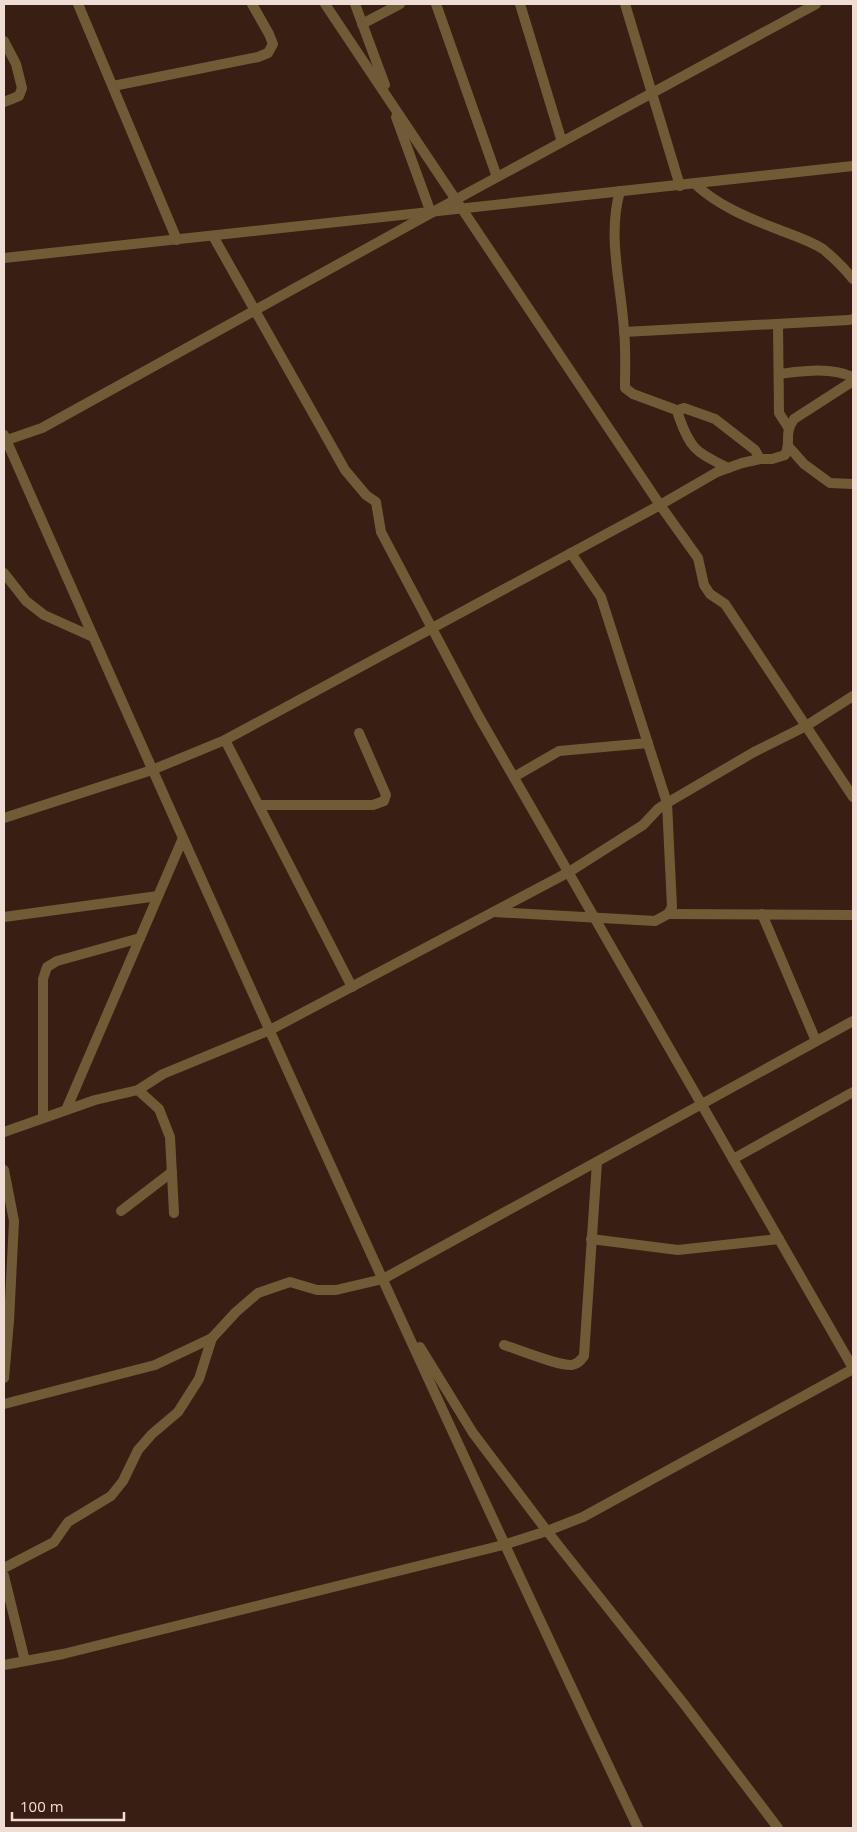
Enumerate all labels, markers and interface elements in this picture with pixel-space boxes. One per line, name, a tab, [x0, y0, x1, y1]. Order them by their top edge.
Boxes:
scale bar	[12, 1790, 125, 1822]
text: 100 m	[20, 1796, 64, 1816]

